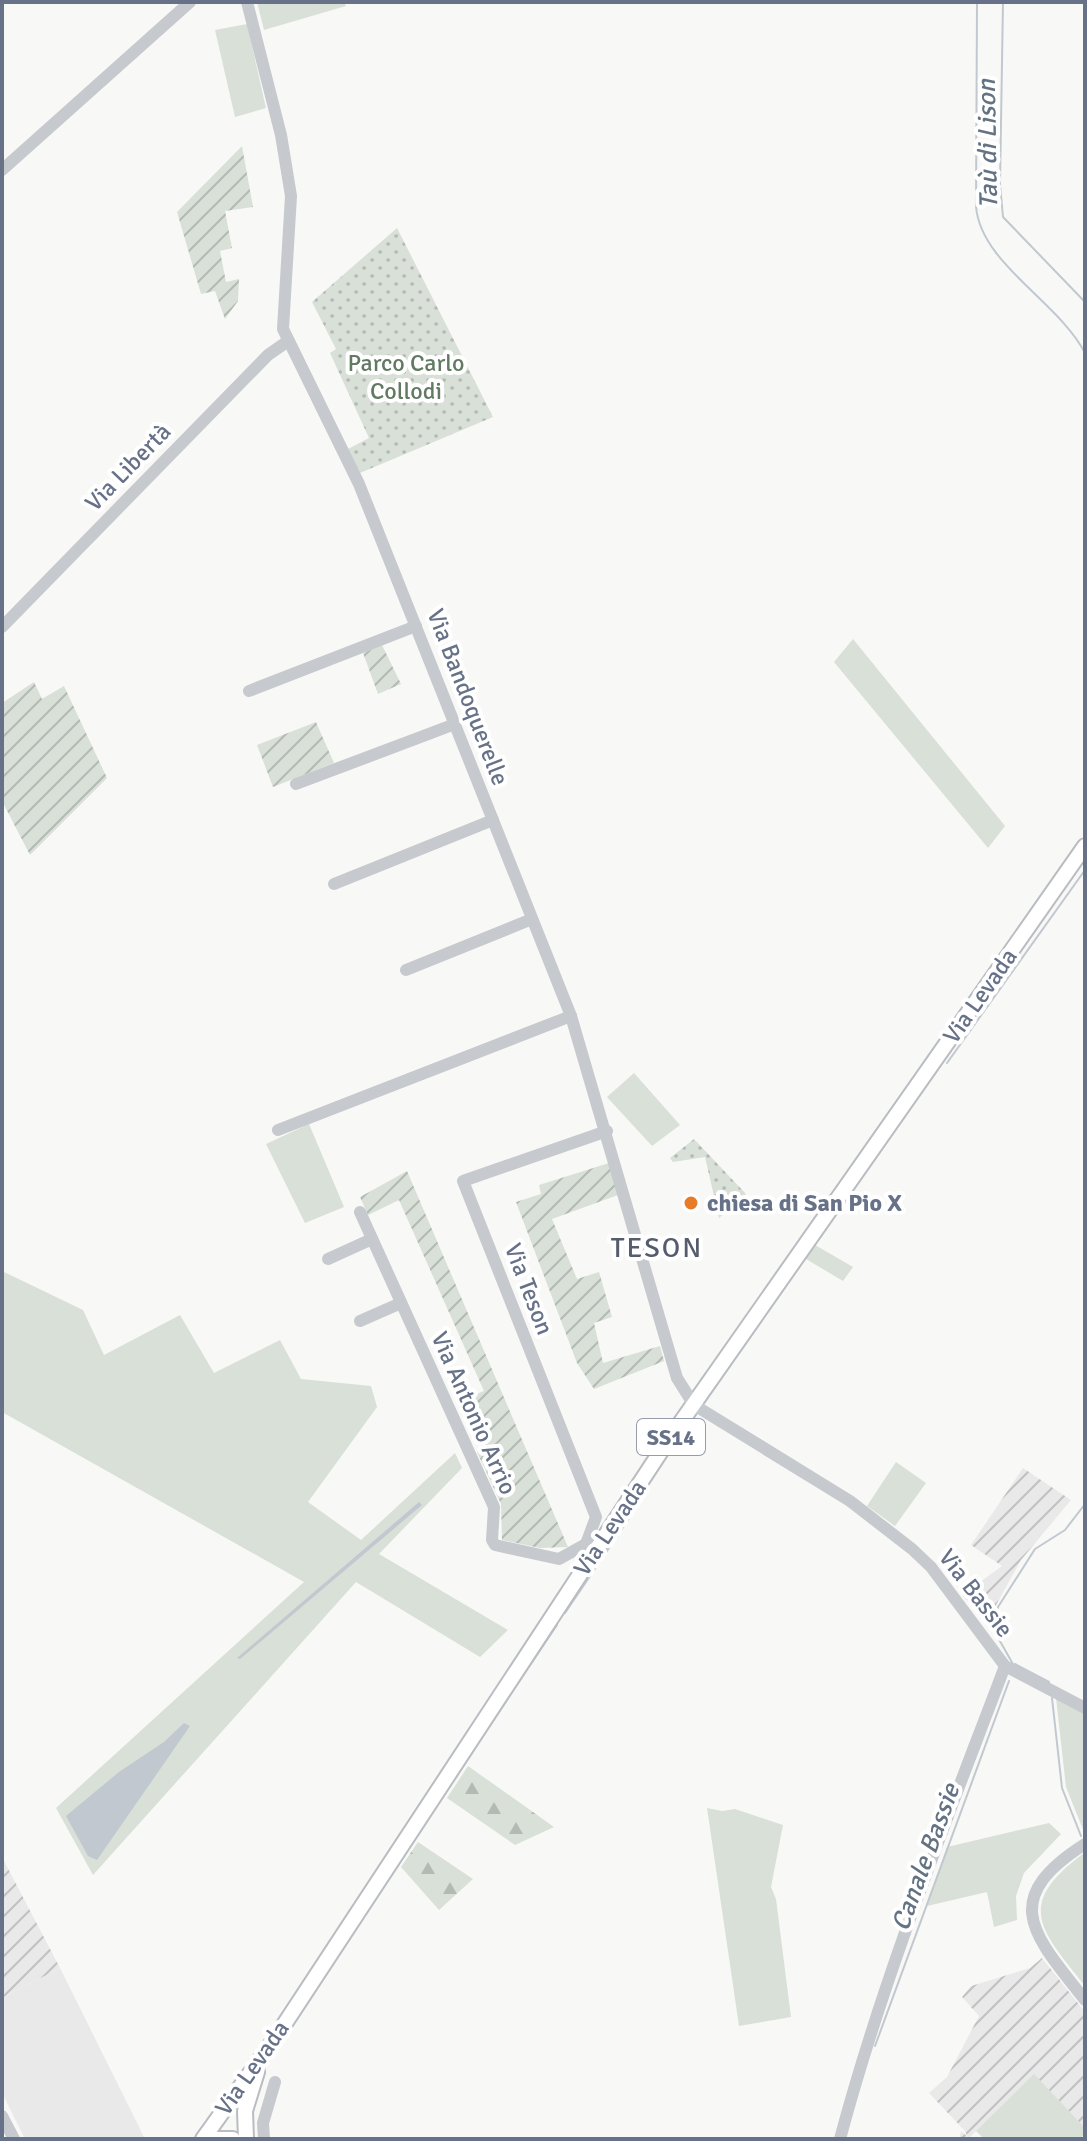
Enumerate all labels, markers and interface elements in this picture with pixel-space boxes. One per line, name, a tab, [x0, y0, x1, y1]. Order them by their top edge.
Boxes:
water label: Taù di Lison	[971, 78, 1005, 209]
park label: Parco Carlo Collodi	[347, 348, 465, 406]
street label: Via Libertà	[79, 417, 177, 517]
street label: Via Bandoquerelle	[421, 605, 515, 789]
street label: Via Levada	[936, 943, 1024, 1049]
place label: chiesa di San Pio X	[707, 1188, 902, 1218]
marker: chiesa di San Pio X	[682, 1194, 700, 1212]
district label: TESON	[611, 1231, 703, 1265]
street label: Via Teson	[498, 1239, 560, 1339]
street label: Via Antonio Arrio	[425, 1327, 523, 1499]
road number: SS14	[637, 1419, 705, 1455]
street label: Via Levada	[567, 1474, 653, 1582]
street label: Via Bassie	[932, 1543, 1020, 1643]
water label: Canale Bassie	[885, 1778, 968, 1935]
street label: Via Levada	[208, 2015, 296, 2121]

